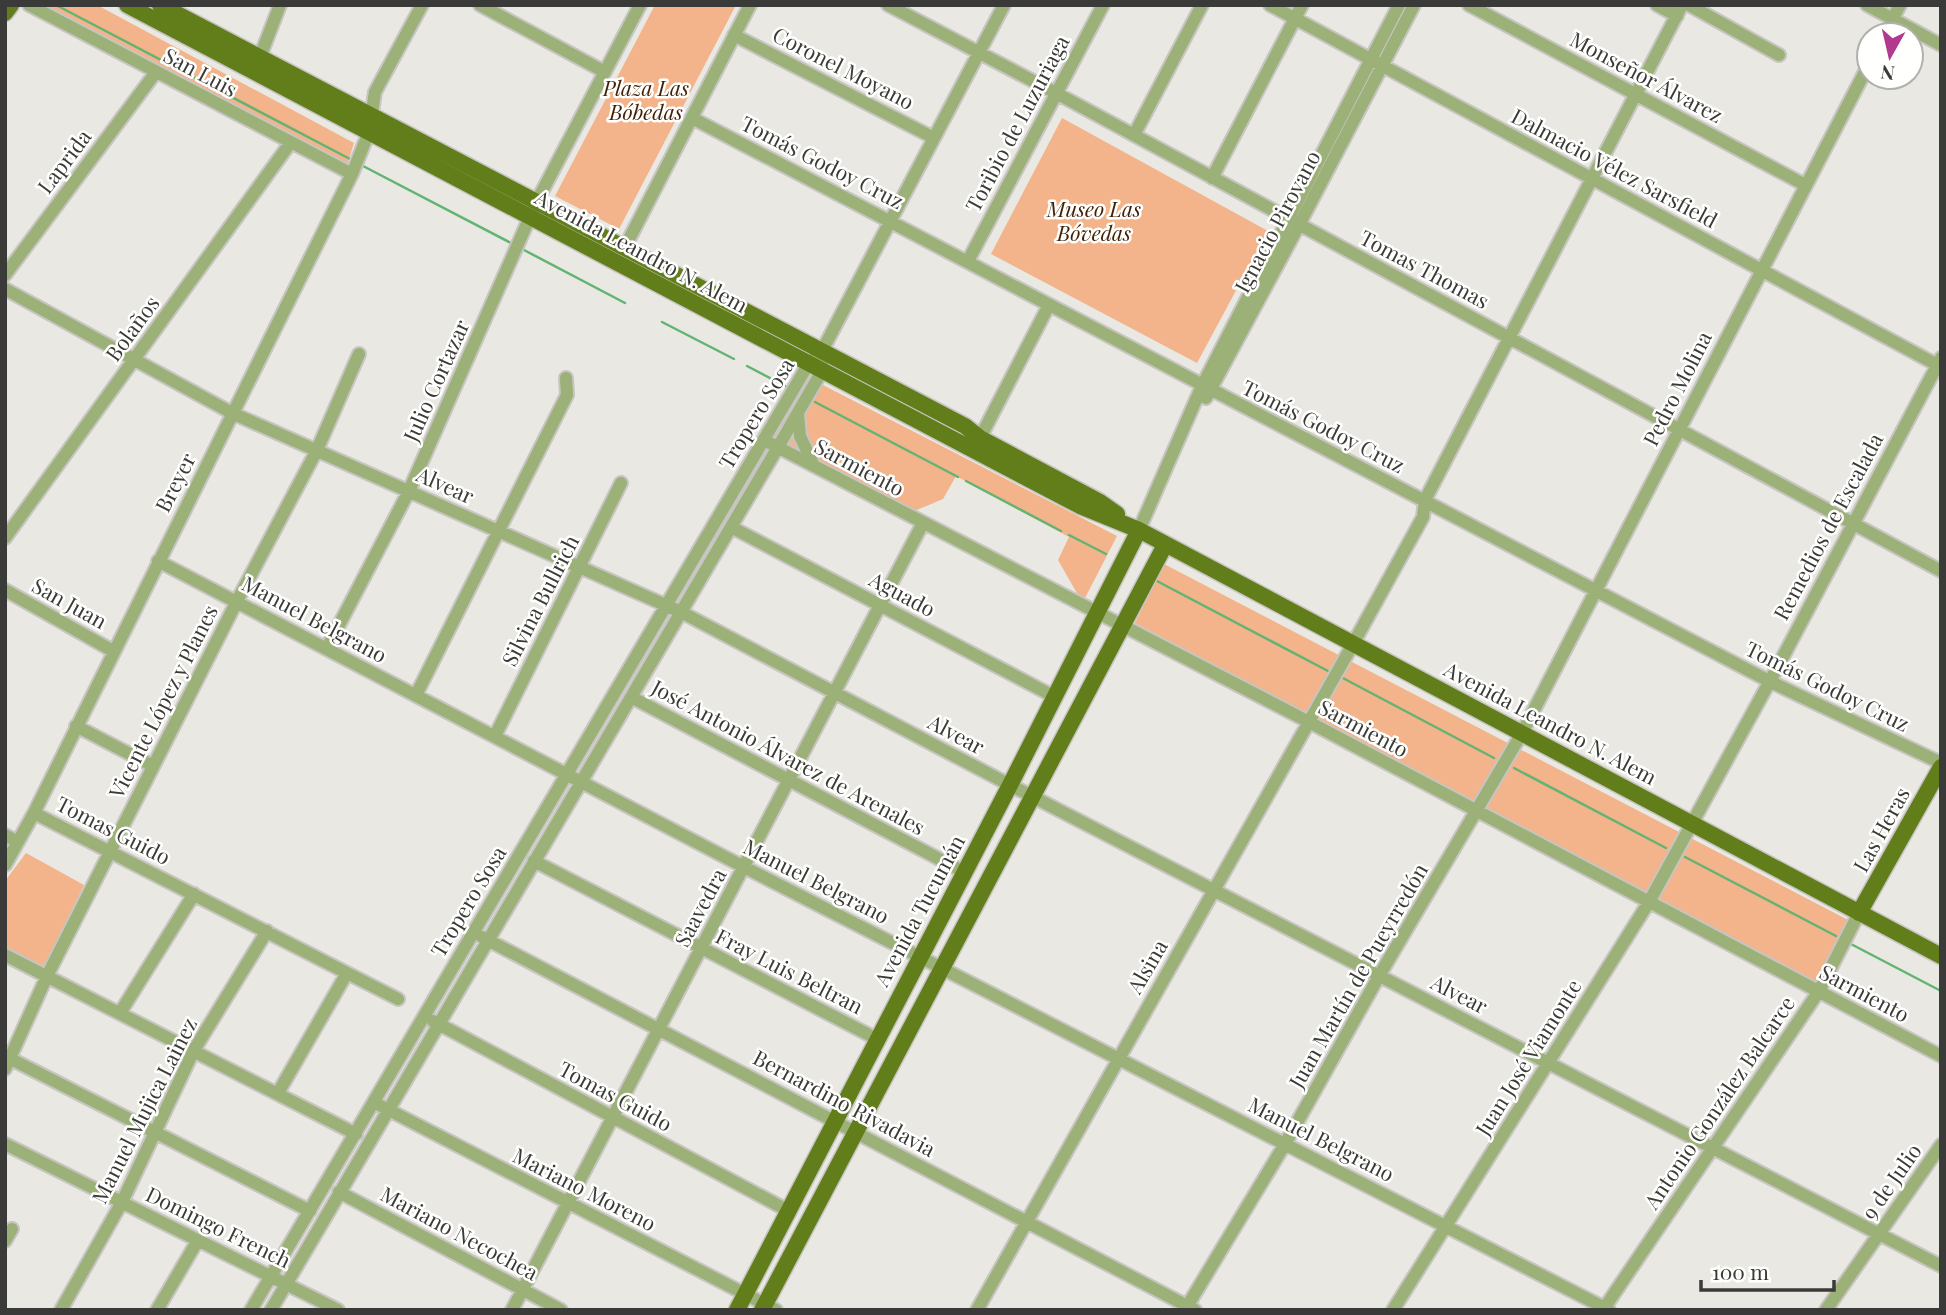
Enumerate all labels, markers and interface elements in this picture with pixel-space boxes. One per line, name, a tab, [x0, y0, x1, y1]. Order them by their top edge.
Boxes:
street label: Coronel Moyano	[769, 20, 919, 115]
north arrow	[1855, 21, 1925, 91]
street label: Monseñor Álvarez	[1566, 24, 1728, 128]
street label: Toribio de Luzuriaga	[958, 30, 1075, 216]
street label: San Luis	[159, 40, 243, 102]
text: N	[1879, 60, 1896, 88]
park label: Plaza Las Bóbedas	[602, 73, 689, 125]
street label: Dalmacio Vélez Sarsfield	[1507, 101, 1723, 233]
street label: Tomás Godoy Cruz	[737, 108, 909, 214]
street label: Laprida	[30, 123, 97, 198]
street label: Ignacio Pirovano	[1227, 145, 1326, 297]
street label: Avenida Leandro N. Alem	[530, 182, 753, 318]
park label: Museo Las Bóvedas	[1046, 194, 1141, 246]
street label: Tomas Thomas	[1356, 223, 1494, 314]
street label: Bolaños	[98, 290, 165, 366]
street label: Julio Cortazar	[395, 314, 475, 446]
street label: Pedro Molina	[1635, 326, 1717, 450]
street label: Tropero Sosa	[711, 352, 800, 474]
street label: Tomás Godoy Cruz	[1238, 372, 1410, 478]
street label: Remedios de Escalada	[1766, 427, 1889, 624]
street label: Sarmiento	[810, 431, 910, 502]
street label: Breyer	[148, 447, 201, 516]
street label: Alvear	[412, 459, 479, 509]
street label: Silvina Bullrich	[494, 529, 585, 670]
street label: Aguado	[864, 564, 941, 622]
street label: Manuel Belgrano	[238, 568, 392, 668]
street label: San Juan	[28, 570, 113, 634]
street label: Vicente López y Planes	[101, 600, 223, 803]
street label: Tomás Godoy Cruz	[1742, 634, 1914, 737]
street label: Avenida Leandro N. Alem	[1439, 654, 1662, 790]
street label: José Antonio Álvarez de Arenales	[647, 672, 930, 840]
street label: Sarmiento	[1314, 692, 1414, 763]
street label: Alvear	[923, 706, 990, 760]
street label: Las Heras	[1846, 782, 1915, 876]
street label: Tomas Guido	[52, 789, 176, 870]
street label: Avenida Tucumán	[866, 829, 970, 992]
street label: Manuel Belgrano	[739, 831, 895, 929]
street label: Tropero Sosa	[423, 840, 512, 962]
street label: Juan Martín de Pueyrredón	[1281, 857, 1433, 1093]
street label: Saavedra	[667, 863, 732, 951]
street label: Fray Luis Beltran	[712, 921, 869, 1020]
street label: Alsina	[1119, 934, 1173, 999]
street label: Sarmiento	[1815, 957, 1915, 1028]
street label: Alvear	[1426, 967, 1493, 1020]
street label: Juan José Viamonte	[1467, 973, 1587, 1141]
street label: Antonio González Balcarce	[1636, 990, 1800, 1215]
street label: Manuel Mujica Lainez	[84, 1012, 202, 1208]
street label: Bernardino Rivadavia	[749, 1042, 941, 1162]
street label: Tomas Guido	[555, 1054, 677, 1137]
street label: Manuel Belgrano	[1244, 1089, 1400, 1187]
street label: 9 de Julio	[1854, 1137, 1927, 1224]
street label: Mariano Moreno	[509, 1140, 661, 1236]
street label: Domingo French	[142, 1179, 297, 1274]
street label: Mariano Necochea	[376, 1179, 544, 1286]
scale bar	[1701, 1248, 1834, 1292]
text: 100 m	[1712, 1257, 1769, 1285]

